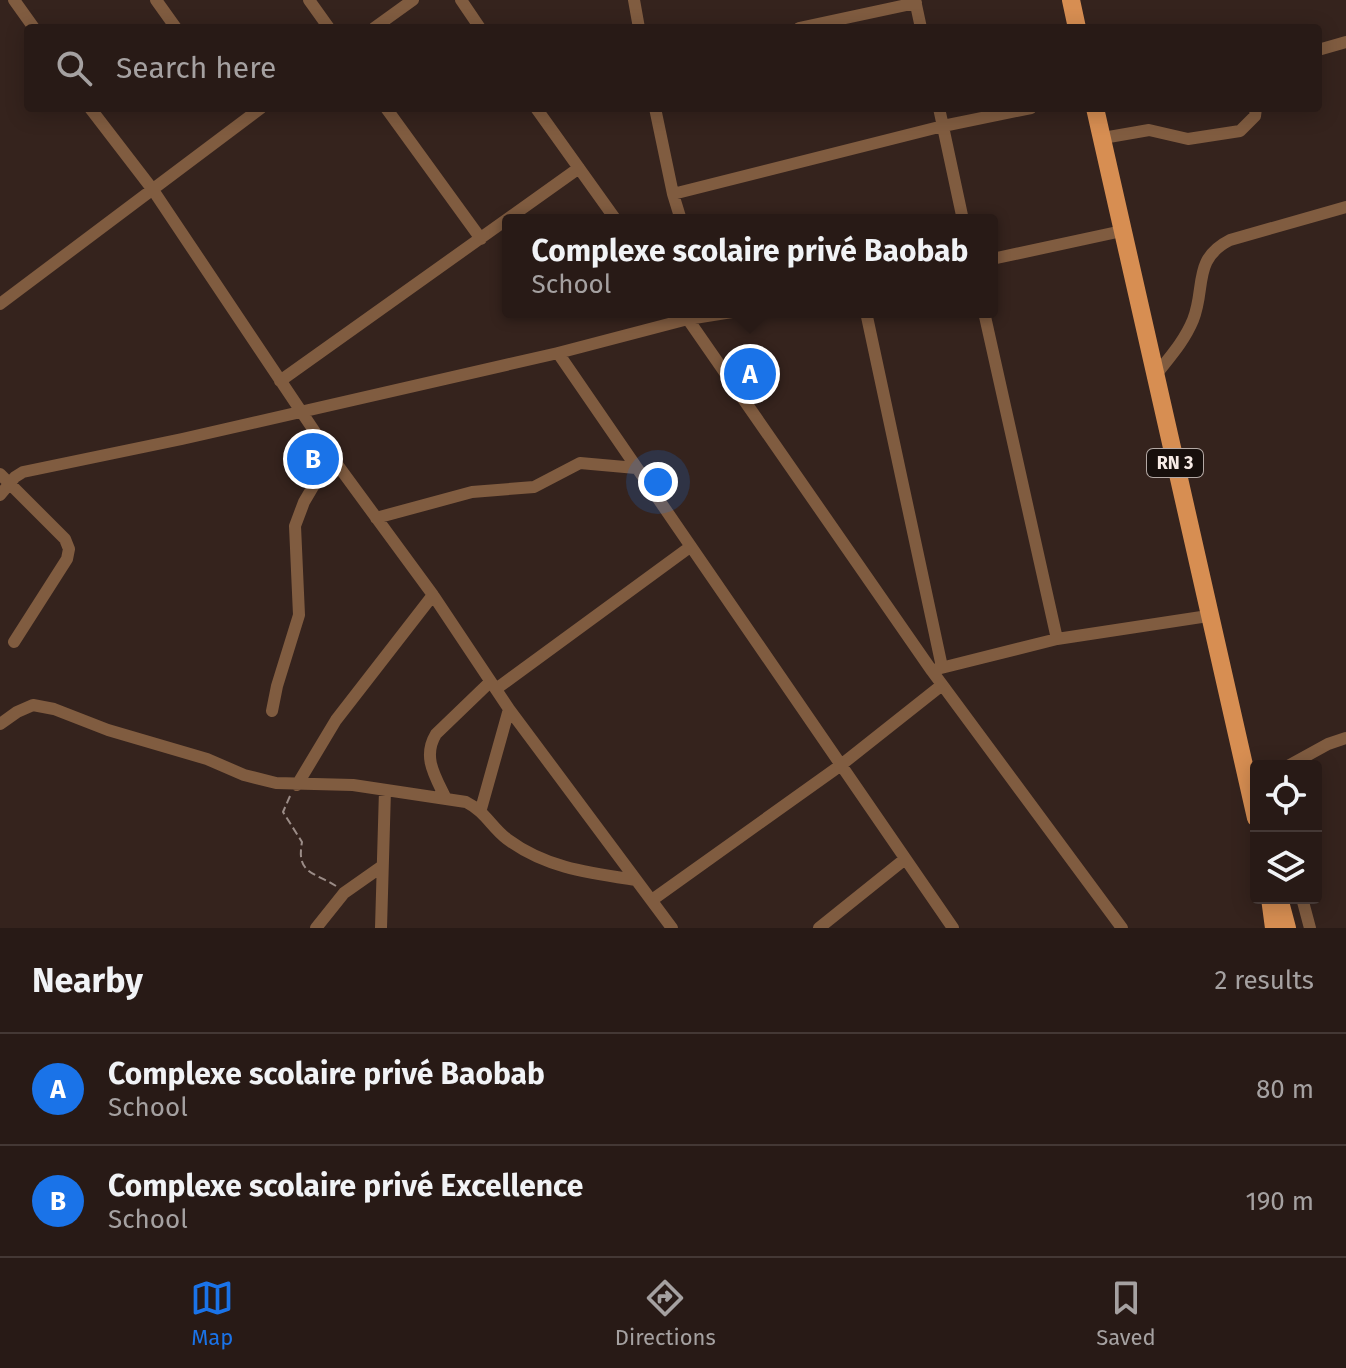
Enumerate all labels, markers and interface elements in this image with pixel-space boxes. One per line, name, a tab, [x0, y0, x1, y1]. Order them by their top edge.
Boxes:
search box	[24, 24, 1322, 112]
icon: search	[52, 46, 96, 90]
text: Search here	[116, 50, 276, 86]
popup	[502, 214, 998, 318]
text: Complexe scolaire privé Baobab	[532, 233, 968, 269]
text: School	[532, 269, 611, 300]
pin: A	[724, 344, 776, 404]
pin: B	[287, 429, 339, 489]
road number: RN 3	[1147, 449, 1203, 477]
your location	[638, 462, 678, 502]
map controls	[1250, 760, 1322, 904]
button: locate	[1250, 760, 1322, 832]
button: layers	[1250, 832, 1322, 904]
text: Nearby	[32, 960, 143, 1001]
text: 2 results	[1214, 965, 1314, 996]
text: Complexe scolaire privé Baobab	[108, 1056, 545, 1092]
text: A	[50, 1074, 66, 1105]
text: 80 m	[1256, 1074, 1314, 1105]
text: School	[108, 1092, 188, 1123]
text: Complexe scolaire privé Excellence	[108, 1168, 583, 1204]
text: B	[50, 1186, 66, 1217]
text: 190 m	[1245, 1186, 1314, 1217]
text: School	[108, 1204, 188, 1235]
tab: Map	[190, 1276, 234, 1351]
tab: Directions	[615, 1276, 716, 1351]
tab: Saved	[1096, 1276, 1156, 1351]

